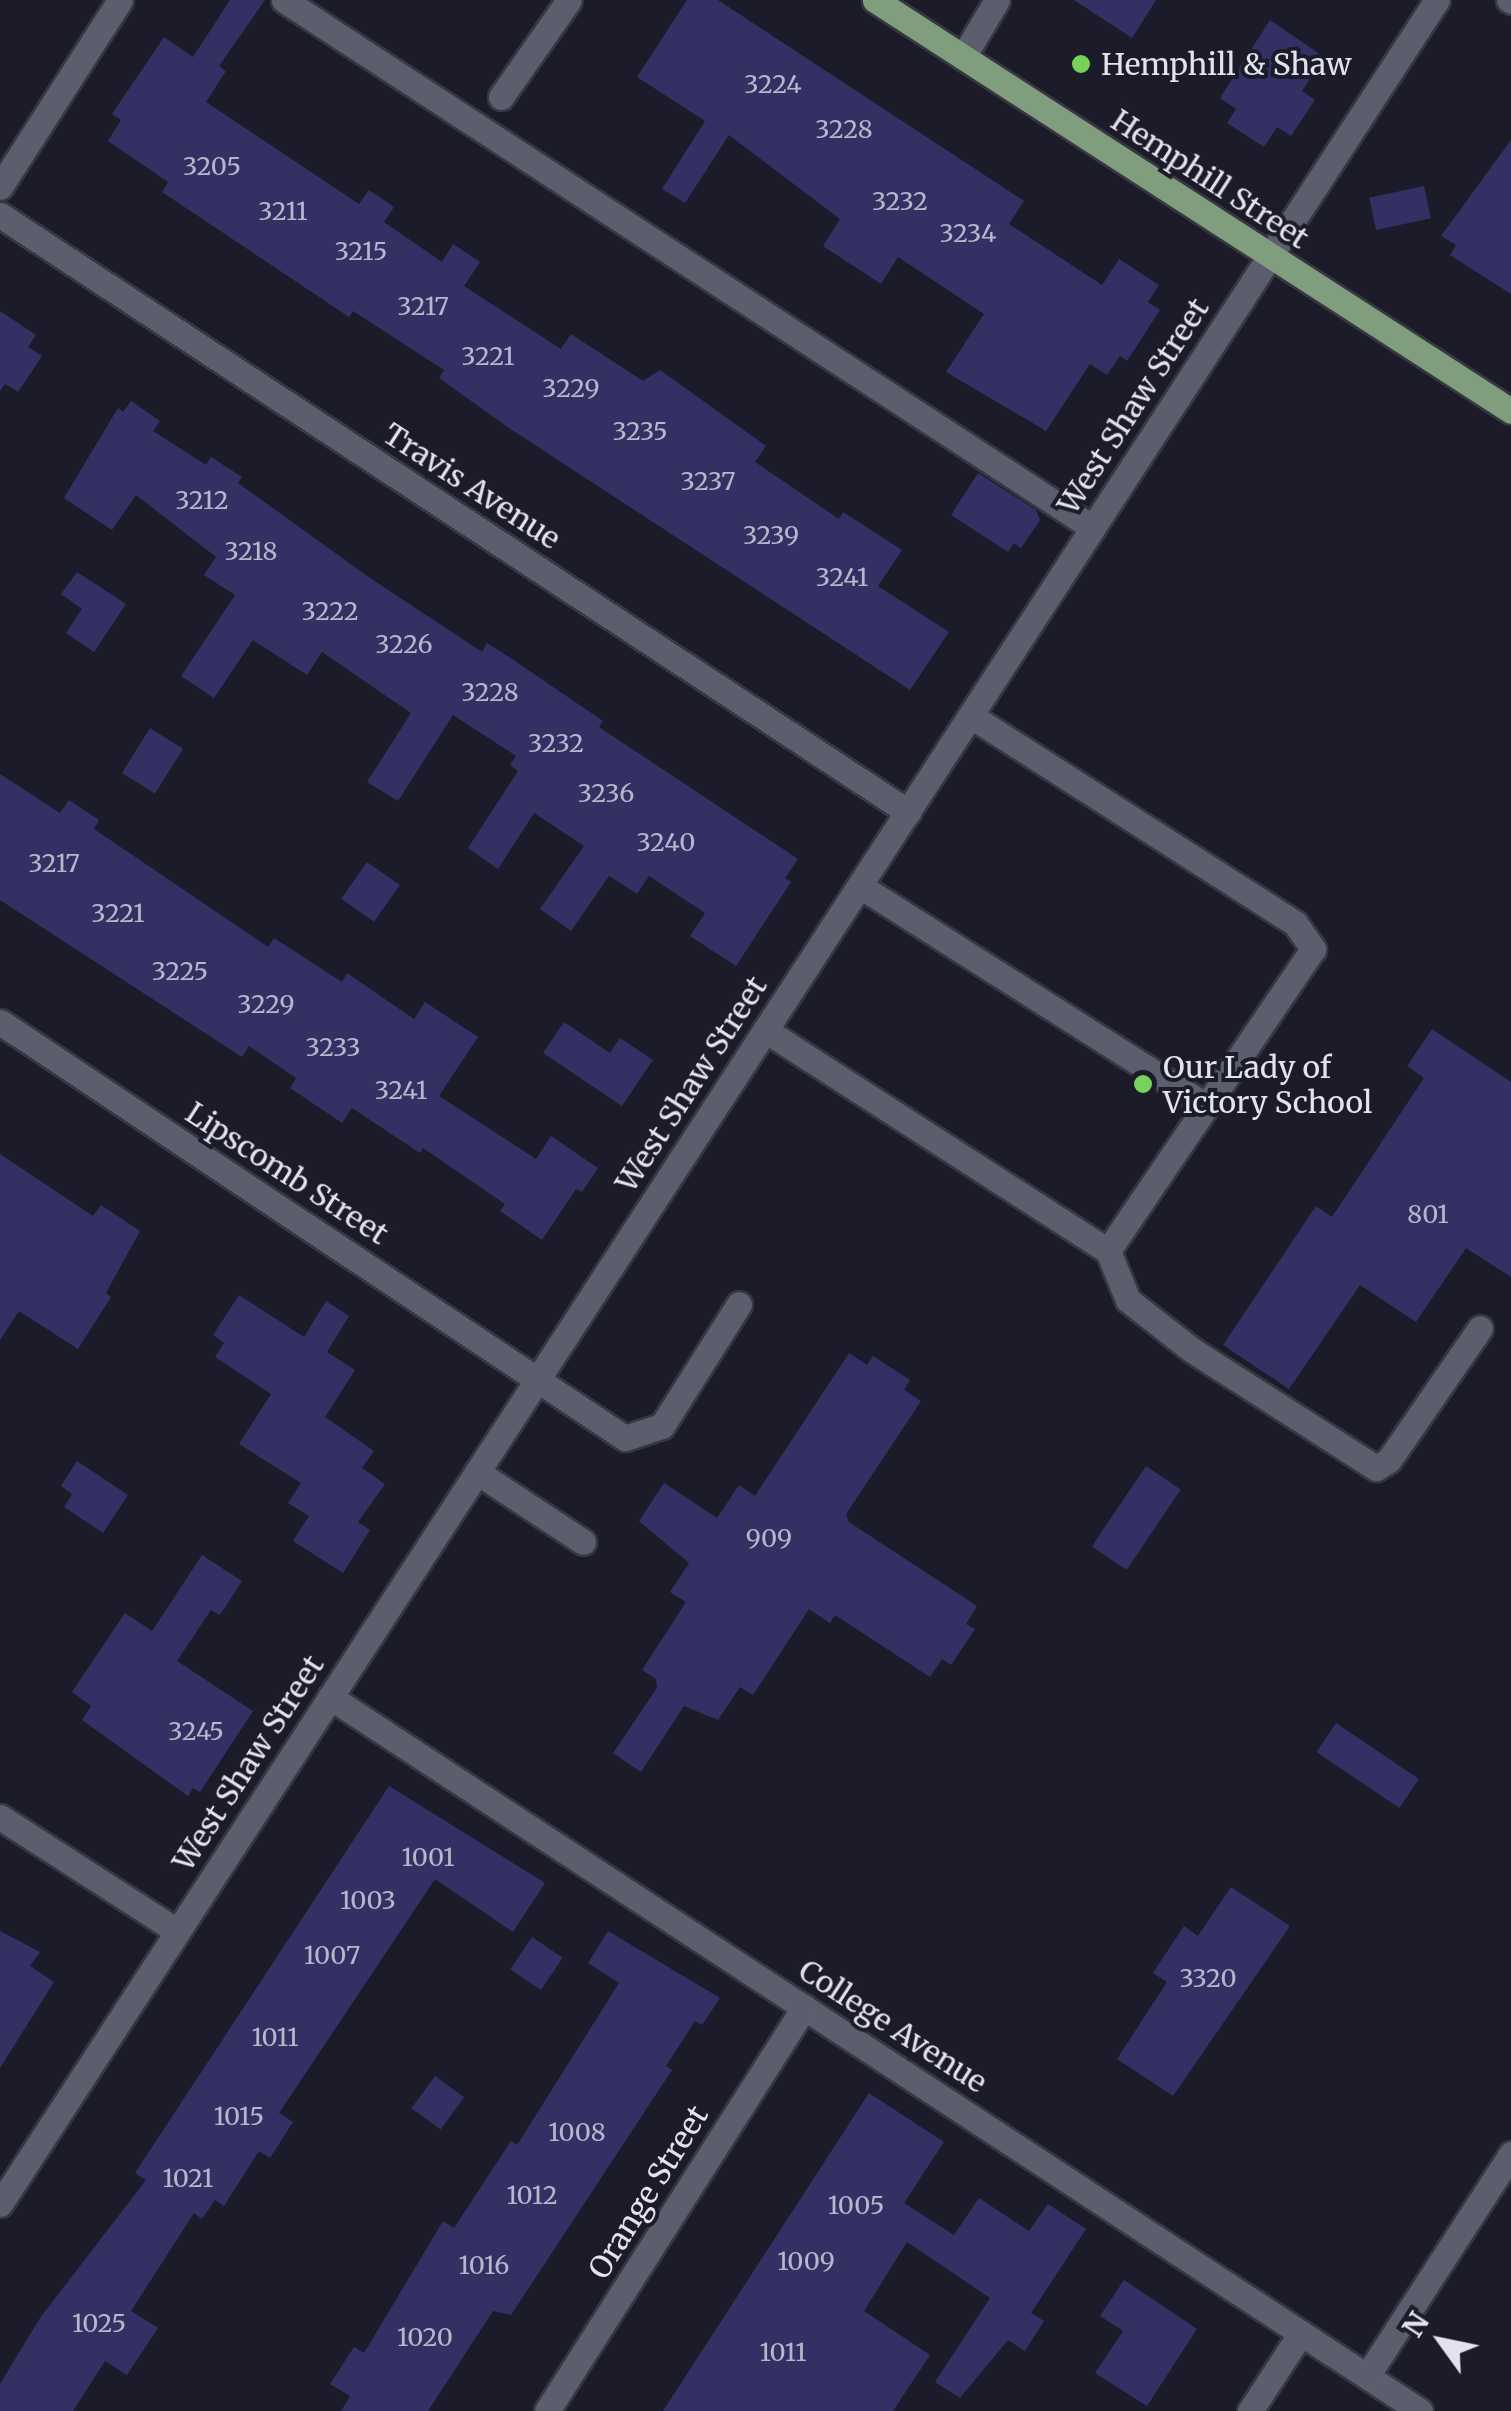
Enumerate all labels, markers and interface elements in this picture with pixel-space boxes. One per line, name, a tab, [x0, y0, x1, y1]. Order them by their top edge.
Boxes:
place label: Hemphill & Shaw	[1101, 46, 1351, 82]
marker: Hemphill & Shaw	[1070, 53, 1092, 75]
house number: 3224	[744, 69, 802, 99]
street label: Hemphill Street	[1105, 102, 1315, 256]
house number: 3228	[815, 114, 873, 144]
house number: 3205	[183, 151, 241, 181]
house number: 3232	[872, 186, 928, 216]
house number: 3211	[258, 196, 308, 226]
house number: 3234	[940, 218, 996, 248]
house number: 3215	[335, 236, 387, 266]
house number: 3217	[397, 291, 449, 321]
street label: West Shaw Street	[1050, 292, 1216, 520]
house number: 3221	[461, 341, 515, 371]
house number: 3229	[542, 373, 600, 403]
street label: Travis Avenue	[377, 415, 567, 557]
house number: 3235	[613, 416, 667, 446]
house number: 3237	[680, 466, 736, 496]
house number: 3212	[175, 485, 229, 515]
house number: 3239	[743, 520, 799, 550]
house number: 3218	[225, 536, 277, 566]
house number: 3241	[816, 562, 868, 592]
house number: 3222	[301, 596, 359, 626]
house number: 3226	[375, 629, 433, 659]
house number: 3228	[461, 677, 519, 707]
house number: 3232	[528, 728, 584, 758]
house number: 3236	[578, 778, 634, 808]
house number: 3240	[637, 827, 695, 857]
house number: 3217	[28, 848, 80, 878]
house number: 3221	[91, 898, 145, 928]
house number: 3225	[152, 956, 208, 986]
street label: West Shaw Street	[608, 970, 774, 1198]
house number: 3229	[237, 989, 295, 1019]
house number: 3233	[306, 1032, 360, 1062]
place label: Our Lady of Victory School	[1163, 1049, 1372, 1120]
marker: Our Lady of Victory School	[1132, 1073, 1154, 1095]
house number: 3241	[375, 1075, 427, 1105]
street label: Lipscomb Street	[179, 1094, 395, 1252]
house number: 801	[1407, 1199, 1449, 1229]
house number: 909	[746, 1523, 792, 1553]
street label: West Shaw Street	[165, 1649, 331, 1877]
house number: 3245	[168, 1716, 224, 1746]
house number: 1001	[401, 1842, 455, 1872]
house number: 1003	[340, 1885, 396, 1915]
house number: 1007	[304, 1940, 360, 1970]
street label: College Avenue	[792, 1952, 994, 2100]
house number: 3320	[1179, 1963, 1237, 1993]
house number: 1011	[251, 2022, 299, 2052]
street label: Orange Street	[581, 2099, 715, 2285]
house number: 1015	[214, 2101, 264, 2131]
house number: 1008	[548, 2117, 606, 2147]
house number: 1021	[163, 2163, 213, 2193]
house number: 1012	[506, 2180, 558, 2210]
house number: 1005	[828, 2190, 884, 2220]
house number: 1009	[777, 2246, 835, 2276]
house number: 1016	[459, 2250, 509, 2280]
north arrow	[1391, 2291, 1491, 2391]
text: N	[1395, 2306, 1437, 2344]
house number: 1025	[72, 2308, 126, 2338]
house number: 1020	[397, 2322, 453, 2352]
house number: 1011	[759, 2337, 807, 2367]

